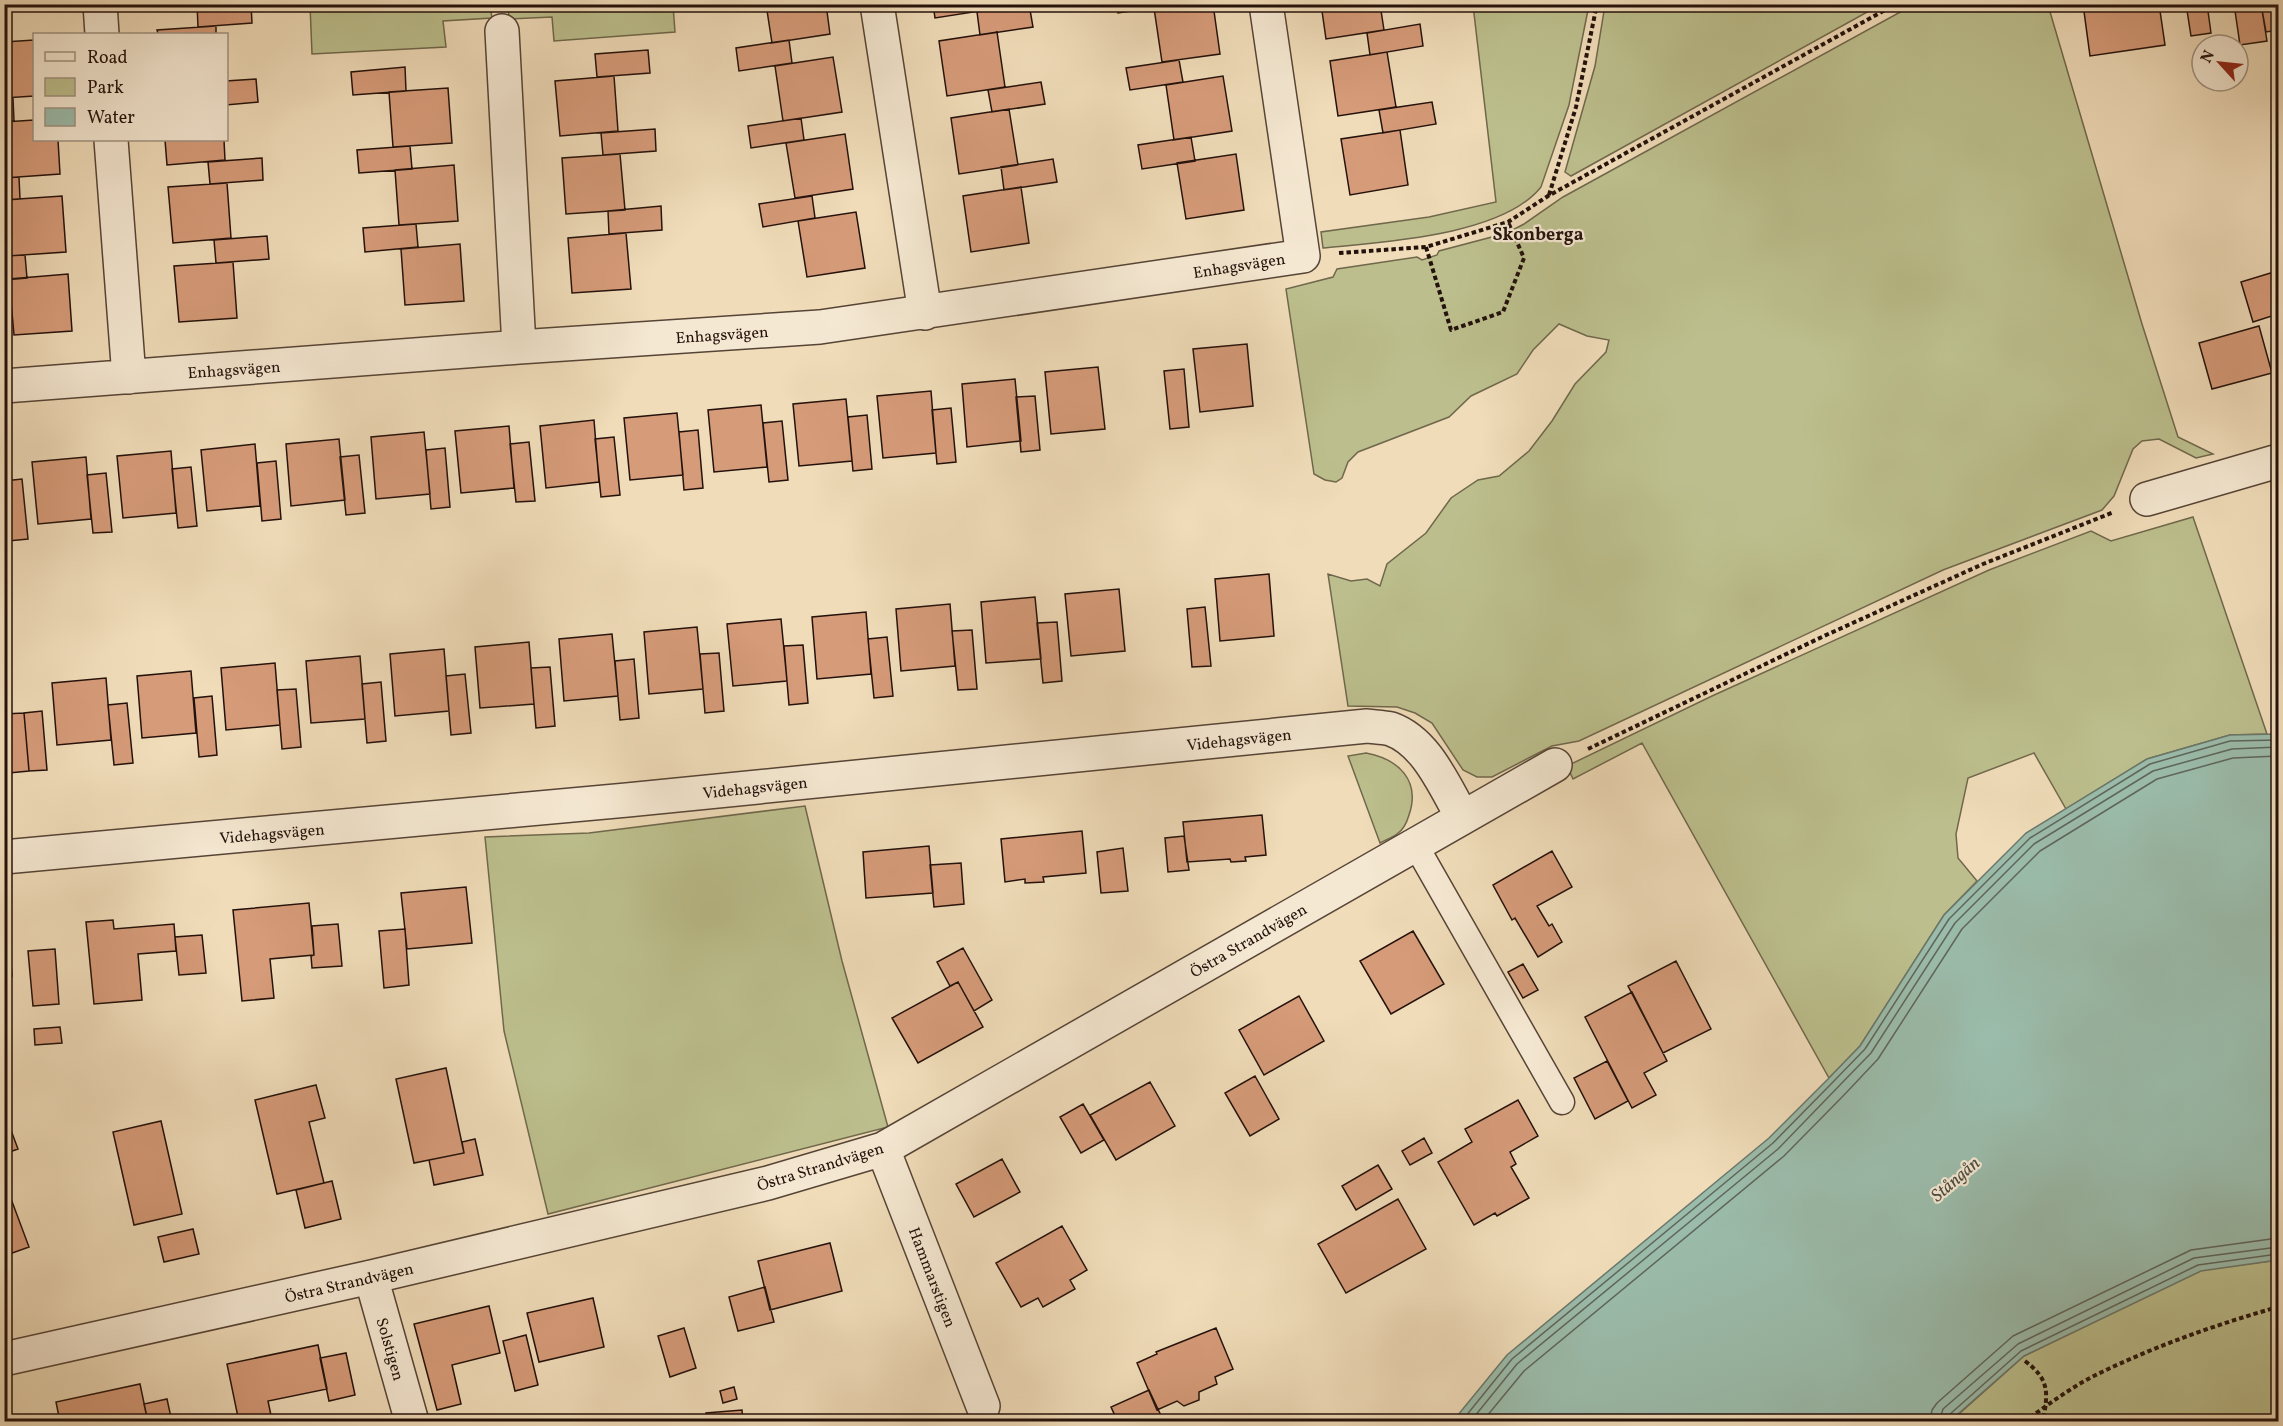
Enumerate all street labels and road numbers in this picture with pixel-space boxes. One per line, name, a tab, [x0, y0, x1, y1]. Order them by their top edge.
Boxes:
street label: Enhagsvägen	[1192, 249, 1287, 285]
street label: Enhagsvägen	[675, 322, 769, 350]
street label: Enhagsvägen	[187, 357, 281, 385]
street label: Videhagsvägen	[1186, 725, 1293, 757]
street label: Videhagsvägen	[702, 773, 809, 805]
street label: Videhagsvägen	[219, 819, 326, 851]
street label: Östra Strandvägen	[1187, 899, 1311, 984]
street label: Östra Strandvägen	[755, 1138, 887, 1198]
street label: Hammarstigen	[902, 1224, 960, 1331]
street label: Östra Strandvägen	[283, 1258, 416, 1309]
street label: Solstigen	[370, 1315, 409, 1384]

